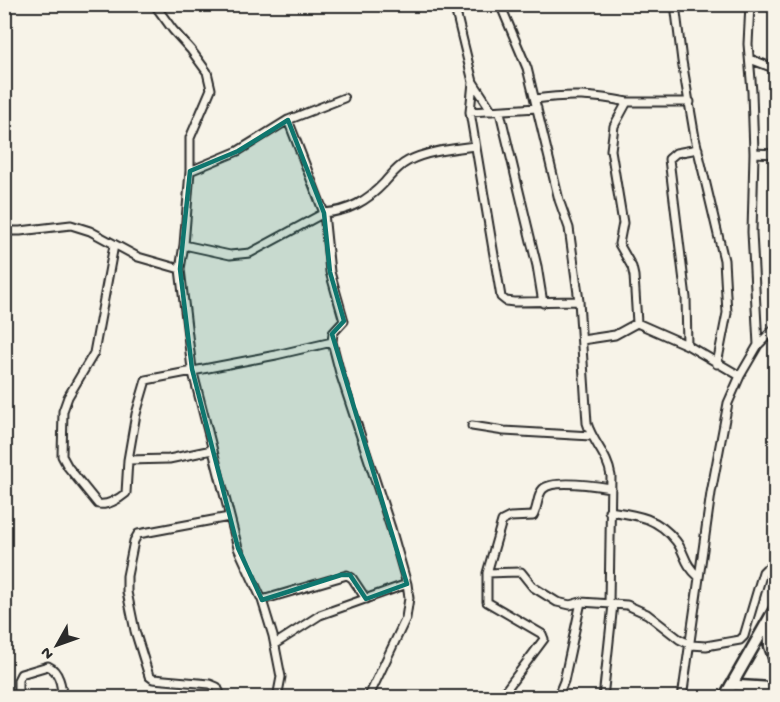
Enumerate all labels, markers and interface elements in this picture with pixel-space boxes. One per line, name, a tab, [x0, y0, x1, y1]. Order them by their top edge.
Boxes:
north arrow	[27, 615, 87, 675]
text: N	[37, 642, 59, 663]

